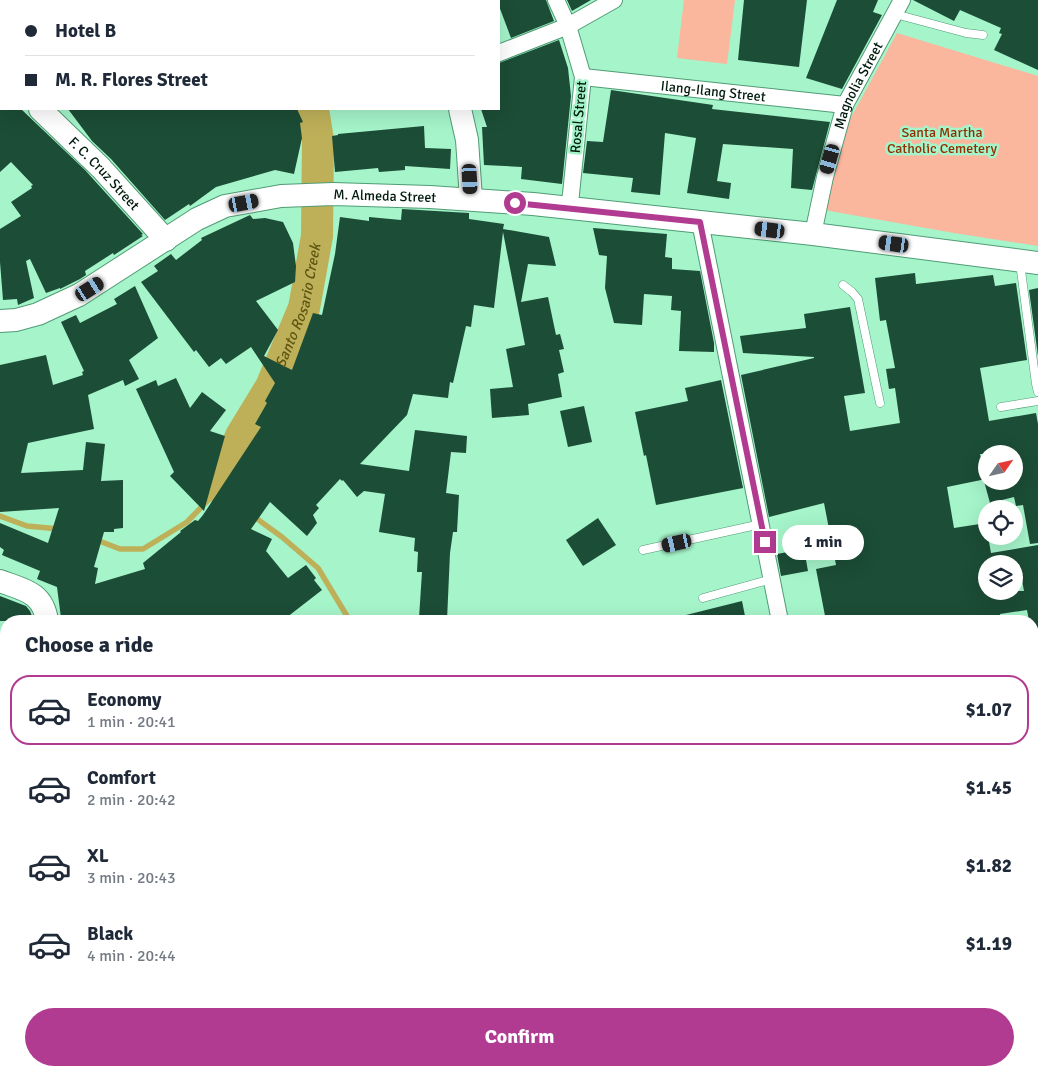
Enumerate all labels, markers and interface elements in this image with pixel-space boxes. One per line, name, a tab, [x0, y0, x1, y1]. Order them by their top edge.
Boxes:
text: Hotel B	[55, 19, 116, 43]
street label: Magnolia Street	[831, 39, 887, 131]
text: M. R. Flores Street	[55, 68, 208, 92]
street label: Ilang-Ilang Street	[660, 77, 767, 105]
street label: Rosal Street	[567, 80, 590, 154]
park label: Santa Martha Catholic Cemetery	[887, 124, 997, 157]
street label: F. C. Cruz Street	[65, 133, 143, 214]
car	[818, 143, 841, 175]
car	[461, 164, 478, 194]
street label: M. Almeda Street	[333, 186, 437, 206]
route start	[504, 192, 526, 214]
car	[227, 193, 260, 213]
car	[754, 221, 785, 239]
car	[878, 234, 909, 254]
water label: Santo Rosario Creek	[271, 241, 325, 370]
car	[73, 275, 106, 303]
north arrow	[978, 445, 1022, 490]
map controls	[978, 445, 1023, 600]
button: locate	[978, 500, 1023, 545]
callout: 1 min	[782, 524, 865, 560]
route end	[754, 531, 776, 553]
car	[660, 532, 693, 554]
text: 1 min	[804, 532, 842, 552]
button: layers	[978, 555, 1023, 600]
text: Choose a ride	[25, 631, 153, 658]
icon: car	[27, 688, 72, 733]
text: Economy	[87, 688, 161, 712]
text: $1.07	[966, 698, 1012, 722]
text: 1 min · 20:41	[87, 712, 176, 732]
icon: car	[27, 766, 72, 811]
text: Comfort	[87, 766, 156, 790]
text: $1.45	[966, 776, 1012, 800]
text: 2 min · 20:42	[87, 790, 176, 810]
icon: car	[27, 844, 72, 889]
text: XL	[87, 844, 109, 868]
text: $1.82	[966, 854, 1012, 878]
text: 3 min · 20:43	[87, 868, 176, 888]
icon: car	[27, 922, 72, 967]
text: Black	[87, 922, 133, 946]
text: $1.19	[966, 932, 1012, 956]
text: 4 min · 20:44	[87, 946, 176, 966]
button: Confirm	[25, 1008, 1014, 1066]

